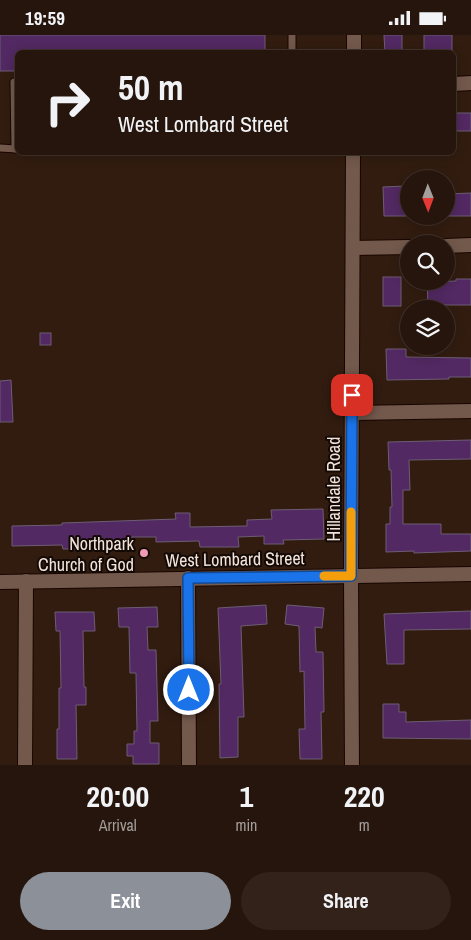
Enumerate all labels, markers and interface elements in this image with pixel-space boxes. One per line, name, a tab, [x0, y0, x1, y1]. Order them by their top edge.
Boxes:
text: 19:59	[25, 5, 65, 31]
text: 50 m	[118, 64, 183, 111]
icon: right	[35, 70, 100, 135]
text: West Lombard Street	[118, 109, 288, 139]
north arrow	[400, 170, 455, 225]
map controls	[400, 170, 455, 355]
button: search	[400, 235, 455, 290]
button: layers	[400, 300, 455, 355]
pin	[331, 374, 373, 416]
icon: arrive	[338, 381, 366, 409]
street label: Hillandale Road	[321, 436, 346, 542]
place label: Northpark Church of God	[38, 531, 135, 577]
street label: West Lombard Street	[165, 545, 305, 573]
marker: Northpark Church of God	[138, 547, 150, 559]
position arrow	[162, 663, 214, 715]
text: 20:00	[86, 776, 149, 816]
text: 1	[240, 776, 253, 816]
text: 220	[344, 776, 385, 816]
text: Arrival	[99, 814, 137, 836]
text: min	[235, 814, 257, 836]
text: m	[359, 814, 370, 836]
button: Exit	[20, 872, 231, 930]
button: Share	[241, 872, 451, 930]

